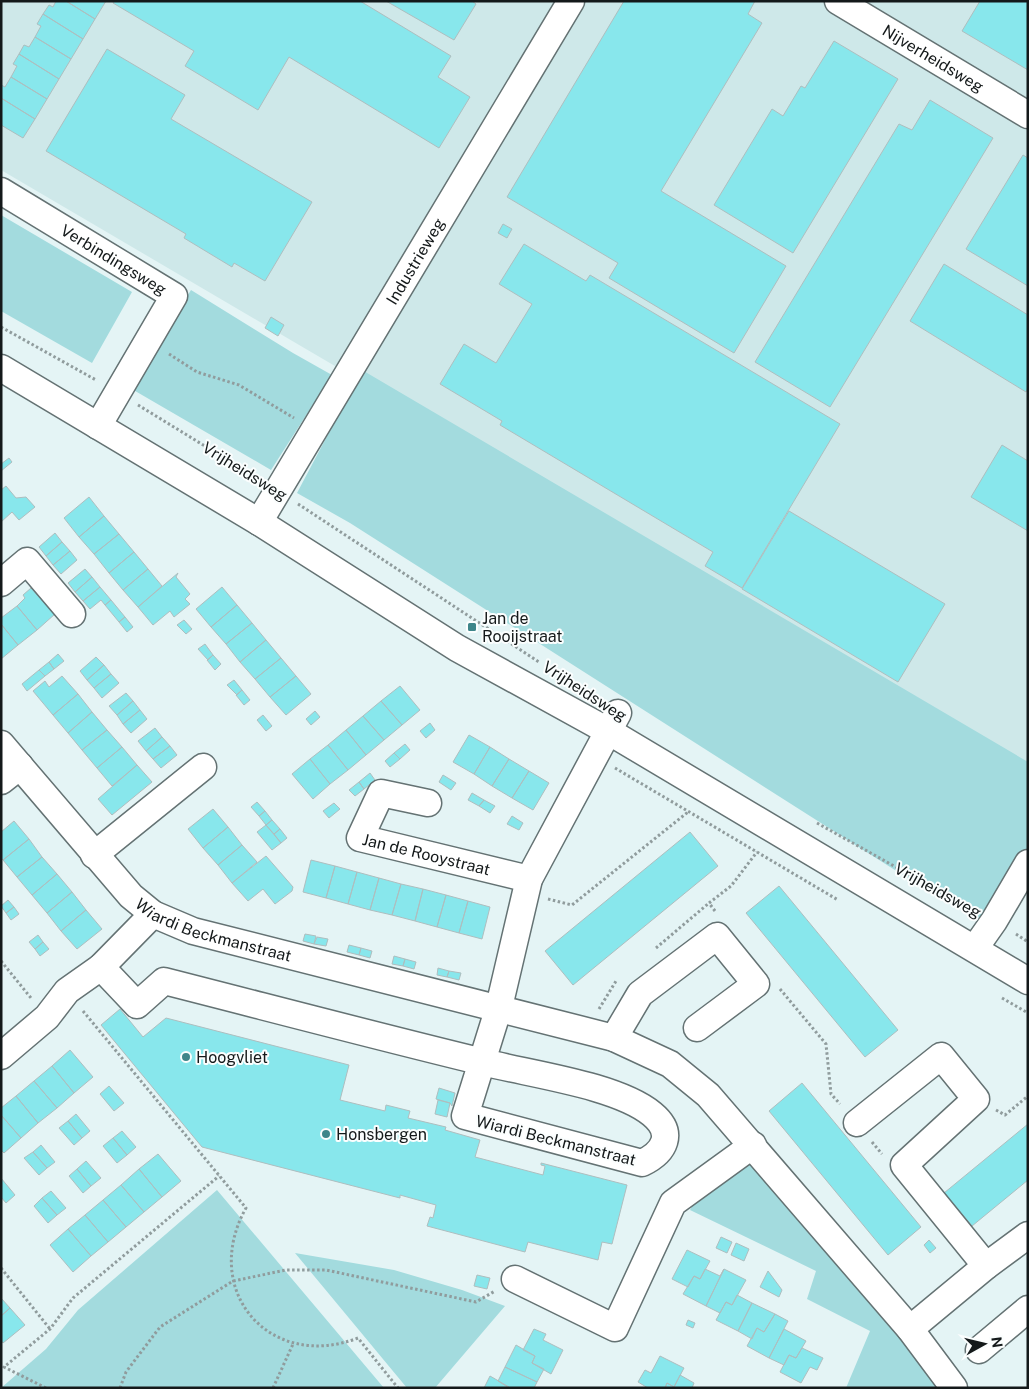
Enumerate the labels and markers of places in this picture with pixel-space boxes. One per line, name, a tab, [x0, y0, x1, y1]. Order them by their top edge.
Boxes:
place label: Jan de Rooijstraat	[482, 609, 562, 646]
marker: Jan de Rooijstraat	[466, 621, 478, 633]
place label: Hoogvliet	[196, 1048, 268, 1067]
marker: Hoogvliet	[180, 1051, 192, 1063]
place label: Honsbergen	[336, 1125, 427, 1144]
marker: Honsbergen	[320, 1128, 332, 1140]

